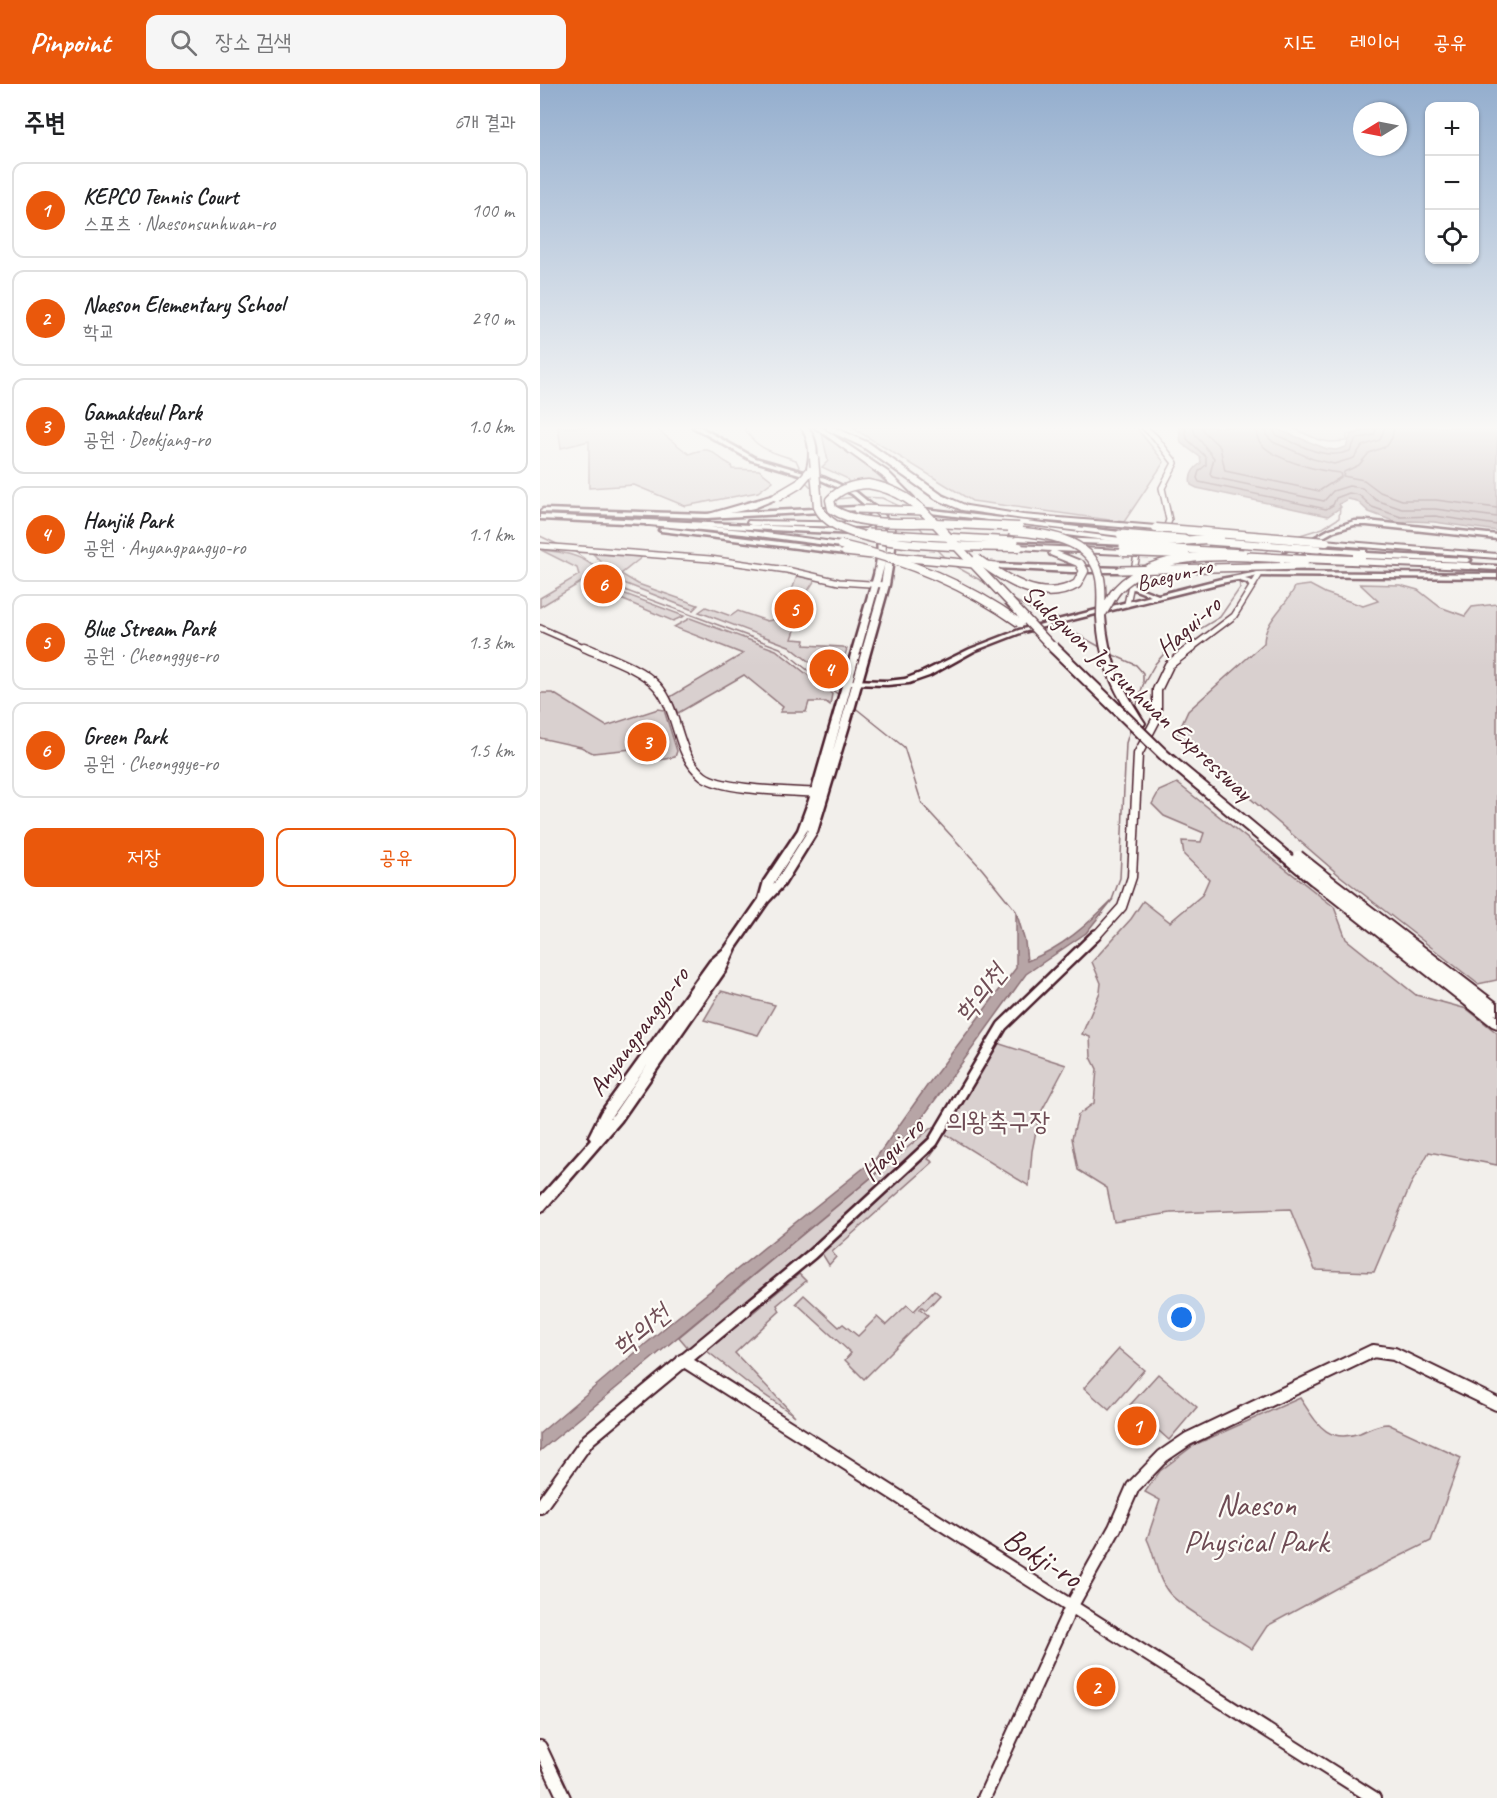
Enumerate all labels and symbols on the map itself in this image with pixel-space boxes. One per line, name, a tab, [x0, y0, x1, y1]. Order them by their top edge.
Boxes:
north arrow	[1353, 102, 1407, 156]
street label: Baegun-ro	[1134, 552, 1216, 598]
pin: 6	[584, 562, 622, 606]
street label: Sudogwon Je1sunhwan Expressway	[1015, 577, 1261, 809]
pin: 5	[774, 586, 814, 632]
street label: Hagui-ro	[1149, 587, 1229, 664]
pin: 4	[810, 646, 848, 692]
pin: 3	[628, 720, 666, 764]
water label: 학의천	[947, 955, 1015, 1029]
street label: Anyangpangyo-ro	[580, 959, 697, 1102]
park label: 의왕축구장	[946, 1105, 1050, 1138]
street label: Hagui-ro	[854, 1109, 932, 1188]
water label: 학의천	[605, 1295, 679, 1364]
your location	[1167, 1303, 1196, 1332]
pin: 1	[1118, 1404, 1156, 1448]
park label: Naeson Physical Park	[1183, 1484, 1331, 1562]
street label: Bokji-ro	[996, 1517, 1091, 1598]
pin: 2	[1076, 1664, 1116, 1710]

